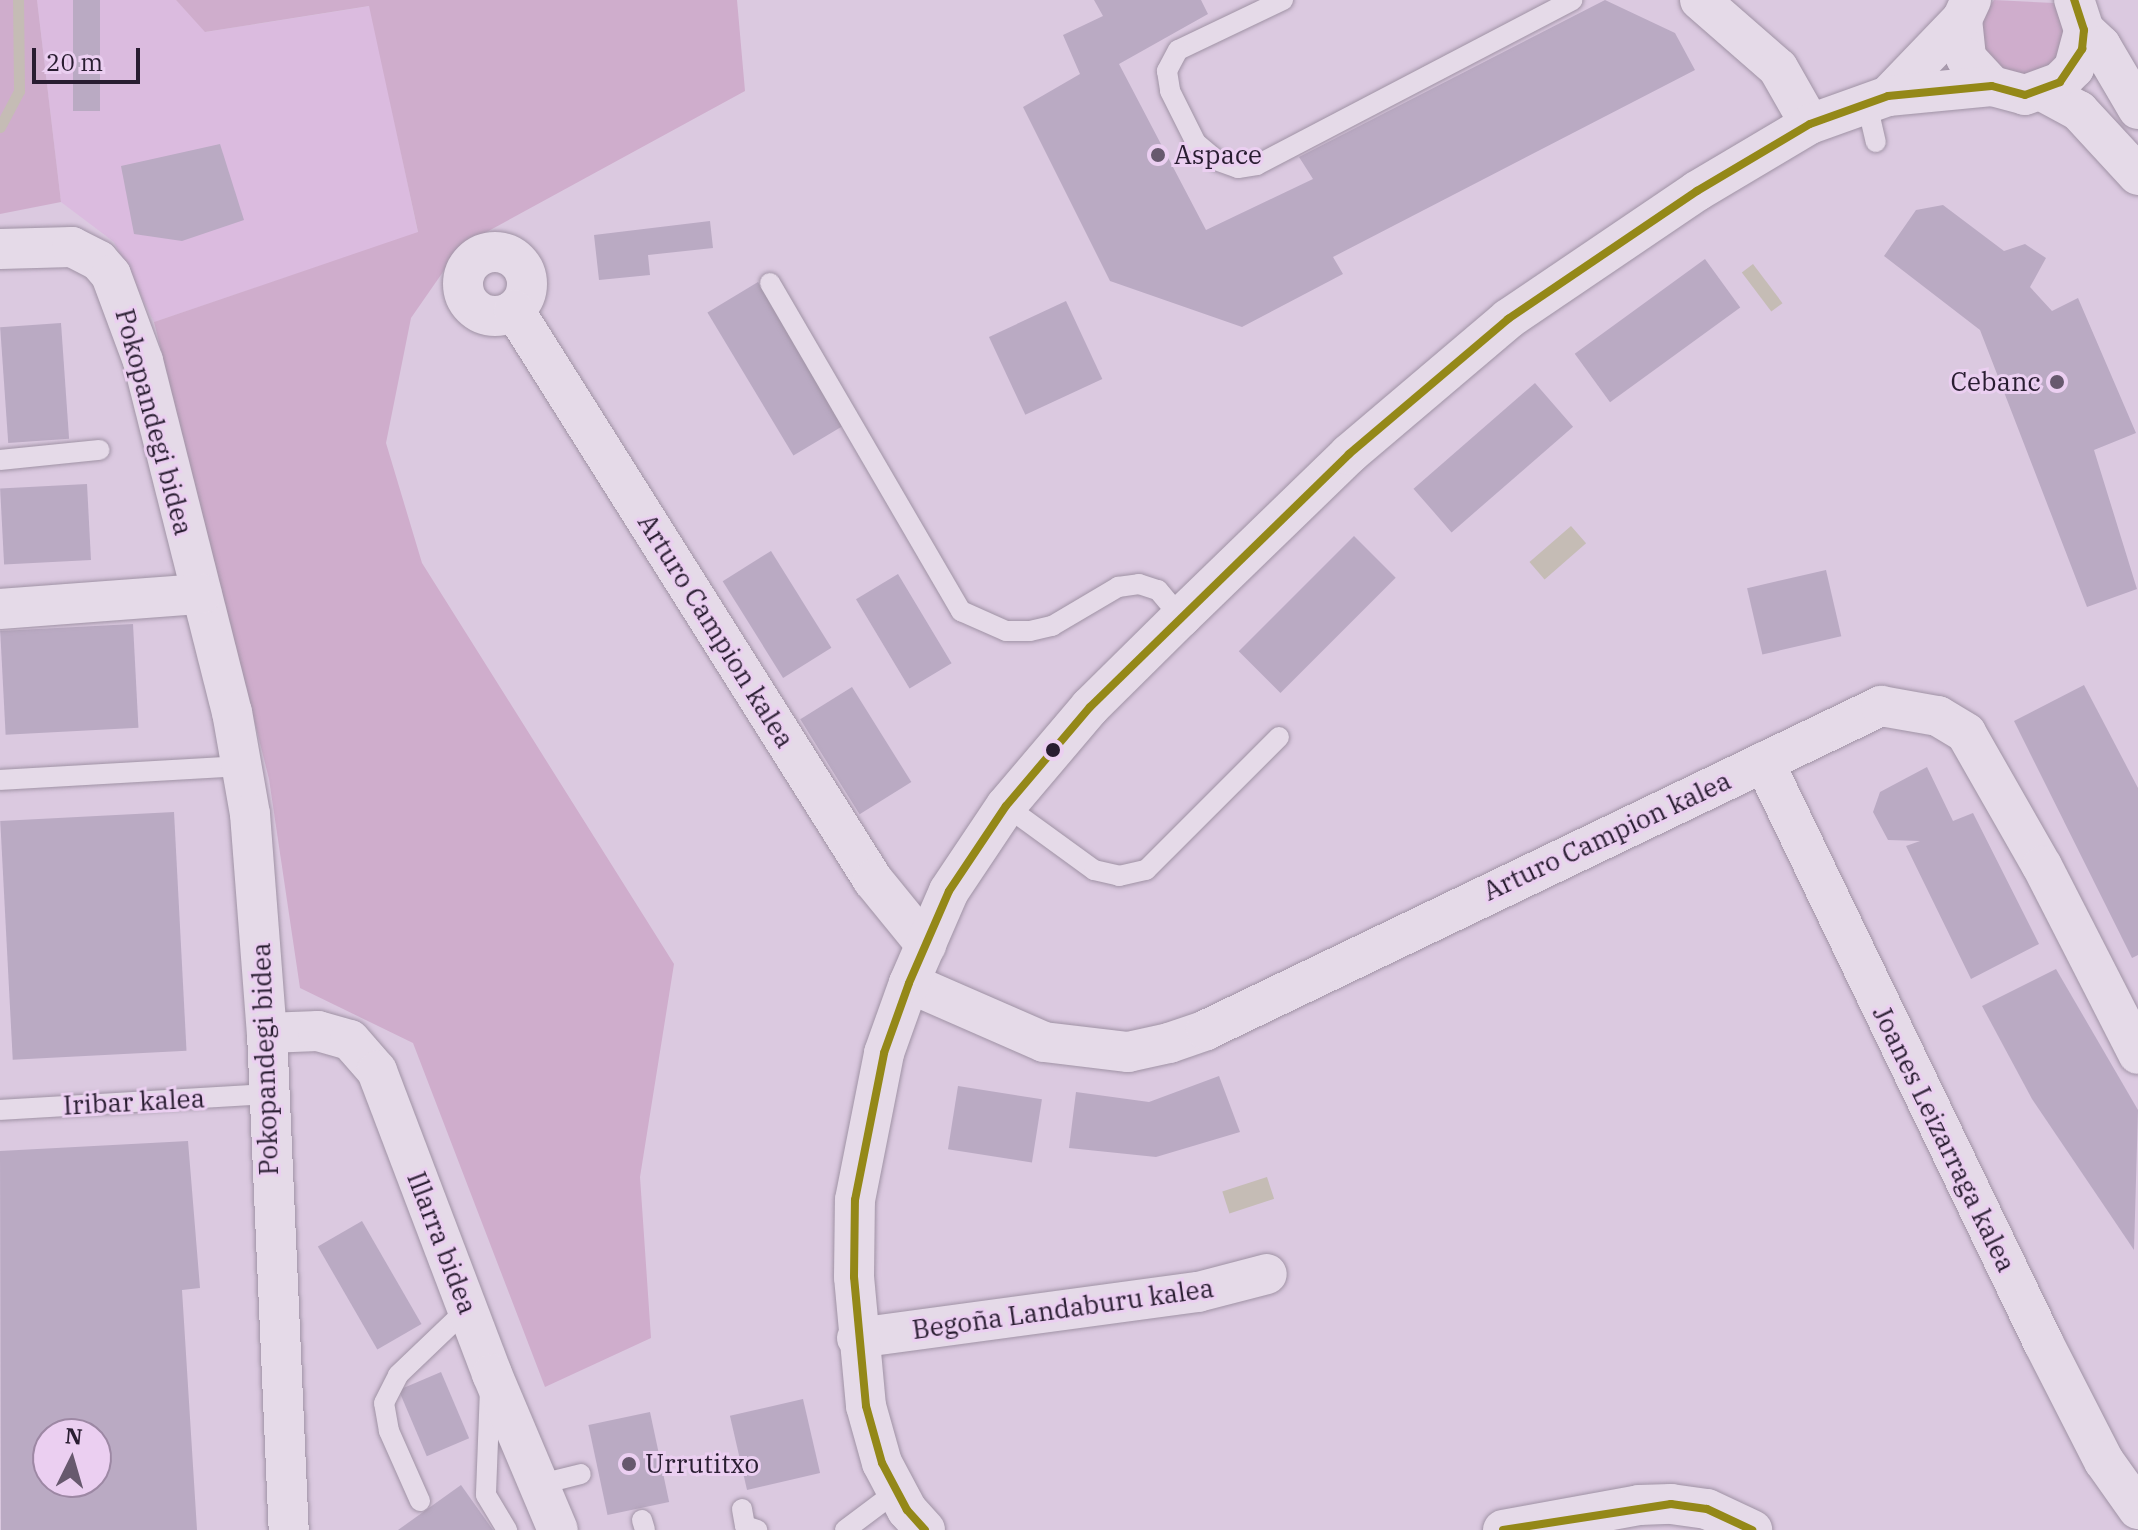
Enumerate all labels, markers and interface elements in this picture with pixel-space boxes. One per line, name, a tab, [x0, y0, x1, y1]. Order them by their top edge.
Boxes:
scale bar	[36, 32, 144, 82]
text: 20 m	[46, 46, 103, 78]
place label: Aspace	[1174, 139, 1262, 171]
marker: Aspace	[1149, 146, 1167, 164]
street label: Pokopandegi bidea	[109, 305, 199, 539]
place label: Cebanc	[1950, 366, 2041, 398]
marker: Cebanc	[2048, 373, 2066, 391]
street label: Arturo Campion kalea	[631, 508, 801, 754]
unlabelled marker	[1045, 742, 1061, 758]
street label: Arturo Campion kalea	[1478, 765, 1736, 907]
street label: Pokopandegi bidea	[245, 942, 285, 1176]
street label: Joanes Leizarraga kalea	[1866, 1001, 2022, 1277]
street label: Iribar kalea	[62, 1083, 206, 1121]
street label: Illarra bidea	[401, 1167, 483, 1319]
street label: Begoña Landaburu kalea	[910, 1272, 1216, 1346]
north arrow	[32, 1418, 112, 1498]
text: N	[64, 1420, 84, 1451]
place label: Urrutitxo	[645, 1448, 759, 1480]
marker: Urrutitxo	[620, 1455, 638, 1473]

